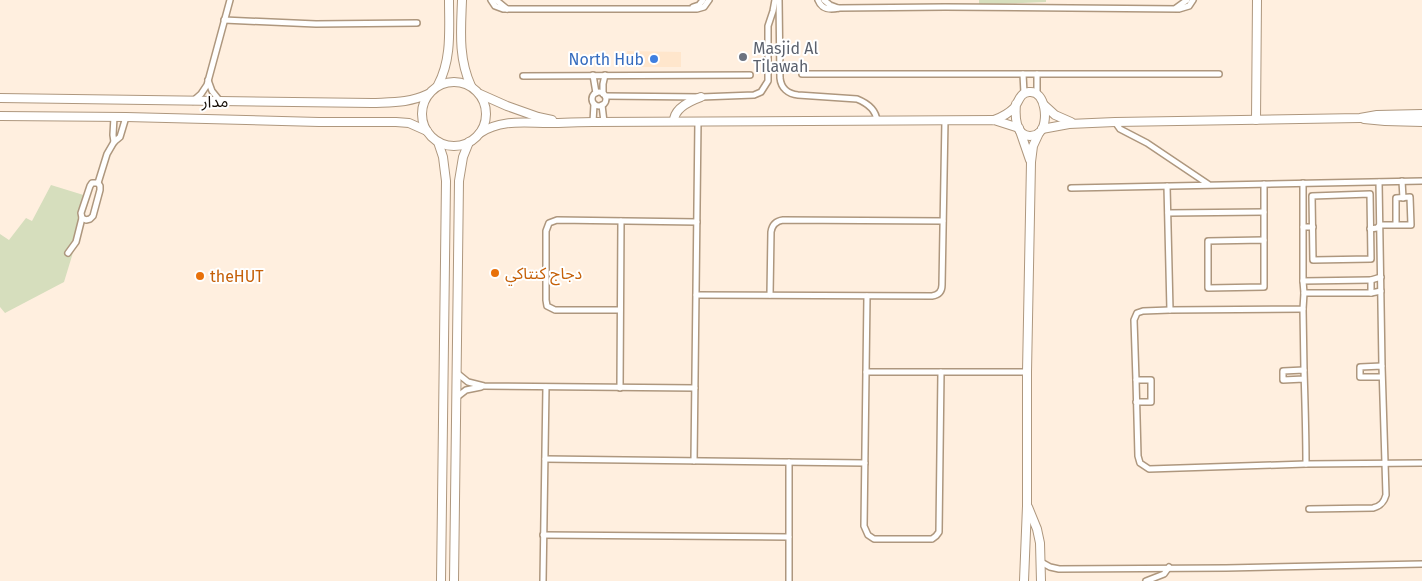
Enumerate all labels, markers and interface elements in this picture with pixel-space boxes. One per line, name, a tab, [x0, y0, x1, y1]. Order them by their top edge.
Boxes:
place label: Masjid Al Tilawah	[753, 39, 818, 76]
place label: North Hub	[568, 50, 644, 69]
marker: Masjid Al Tilawah	[737, 51, 749, 63]
marker: North Hub	[648, 53, 660, 65]
street label: مدار	[201, 92, 228, 111]
place label: دجاج كنتاكي	[505, 264, 582, 286]
place label: theHUT	[210, 267, 264, 286]
marker: دجاج كنتاكي	[489, 267, 501, 279]
marker: theHUT	[194, 270, 206, 282]

